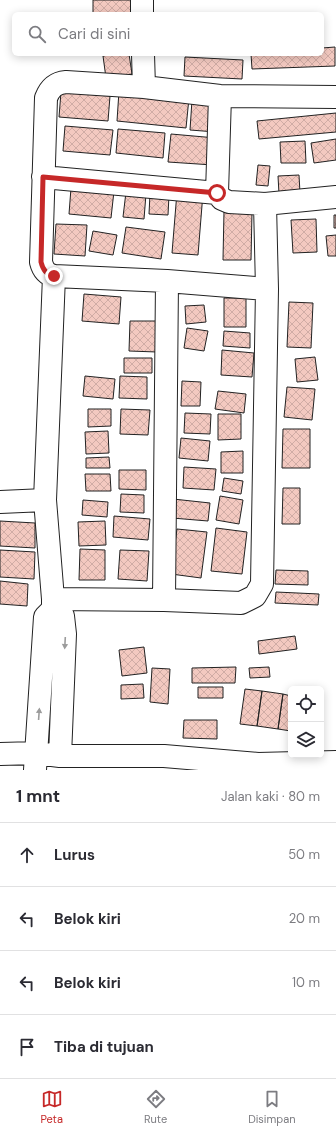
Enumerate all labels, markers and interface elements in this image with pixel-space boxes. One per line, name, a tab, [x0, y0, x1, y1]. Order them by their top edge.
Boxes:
search box	[12, 12, 324, 56]
icon: search	[26, 23, 48, 45]
text: Cari di sini	[58, 24, 130, 44]
route start	[208, 184, 226, 202]
route end	[45, 267, 63, 285]
one-way arrow	[62, 637, 68, 650]
map controls	[288, 686, 324, 758]
button: locate	[288, 686, 324, 722]
one-way arrow	[35, 708, 42, 720]
button: layers	[288, 722, 324, 758]
text: 1 mnt	[16, 785, 60, 807]
text: Jalan kaki · 80 m	[221, 788, 320, 805]
icon: ahead	[16, 844, 38, 866]
text: Lurus	[54, 845, 95, 865]
text: 50 m	[288, 846, 320, 863]
icon: left	[16, 908, 38, 930]
text: Belok kiri	[54, 909, 121, 929]
text: 20 m	[289, 910, 320, 927]
icon: left	[16, 972, 38, 994]
text: Belok kiri	[54, 973, 121, 993]
text: 10 m	[292, 974, 320, 991]
icon: arrive	[16, 1036, 38, 1058]
text: Tiba di tujuan	[54, 1037, 154, 1057]
tab: Peta	[40, 1088, 63, 1126]
tab: Rute	[144, 1088, 167, 1126]
tab: Disimpan	[248, 1088, 295, 1126]

